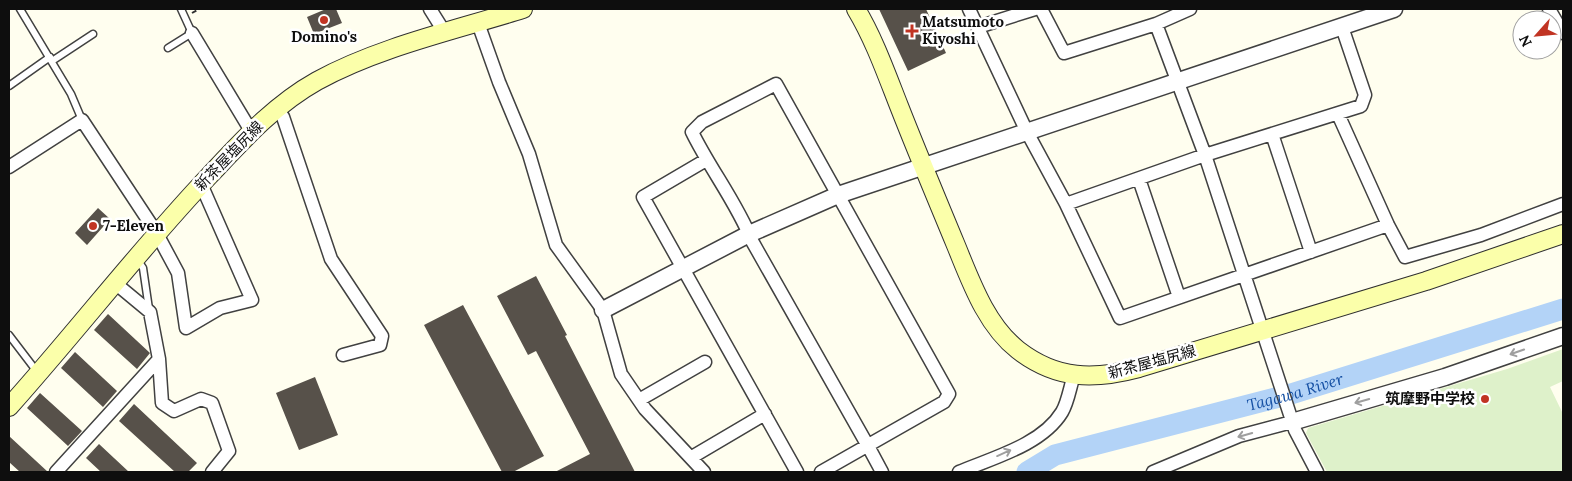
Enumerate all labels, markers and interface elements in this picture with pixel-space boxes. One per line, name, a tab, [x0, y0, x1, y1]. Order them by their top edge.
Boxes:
north arrow	[1512, 10, 1562, 60]
place label: Matsumoto Kiyoshi	[922, 12, 1004, 48]
marker: Domino's	[318, 14, 330, 26]
marker: Matsumoto Kiyoshi	[906, 25, 918, 37]
place label: Domino's	[291, 27, 357, 46]
text: N	[1515, 32, 1536, 50]
street label: 新茶屋塩尻線	[191, 117, 267, 195]
place label: 7-Eleven	[103, 216, 165, 235]
marker: 7-Eleven	[87, 220, 99, 232]
street label: 新茶屋塩尻線	[1106, 341, 1198, 382]
one-way arrow	[1510, 348, 1526, 357]
water label: Tagawa River	[1245, 368, 1346, 415]
place label: 筑摩野中学校	[1385, 389, 1475, 408]
marker: 筑摩野中学校	[1479, 393, 1491, 405]
one-way arrow	[1355, 396, 1371, 406]
one-way arrow	[1238, 430, 1254, 440]
one-way arrow	[996, 447, 1011, 457]

